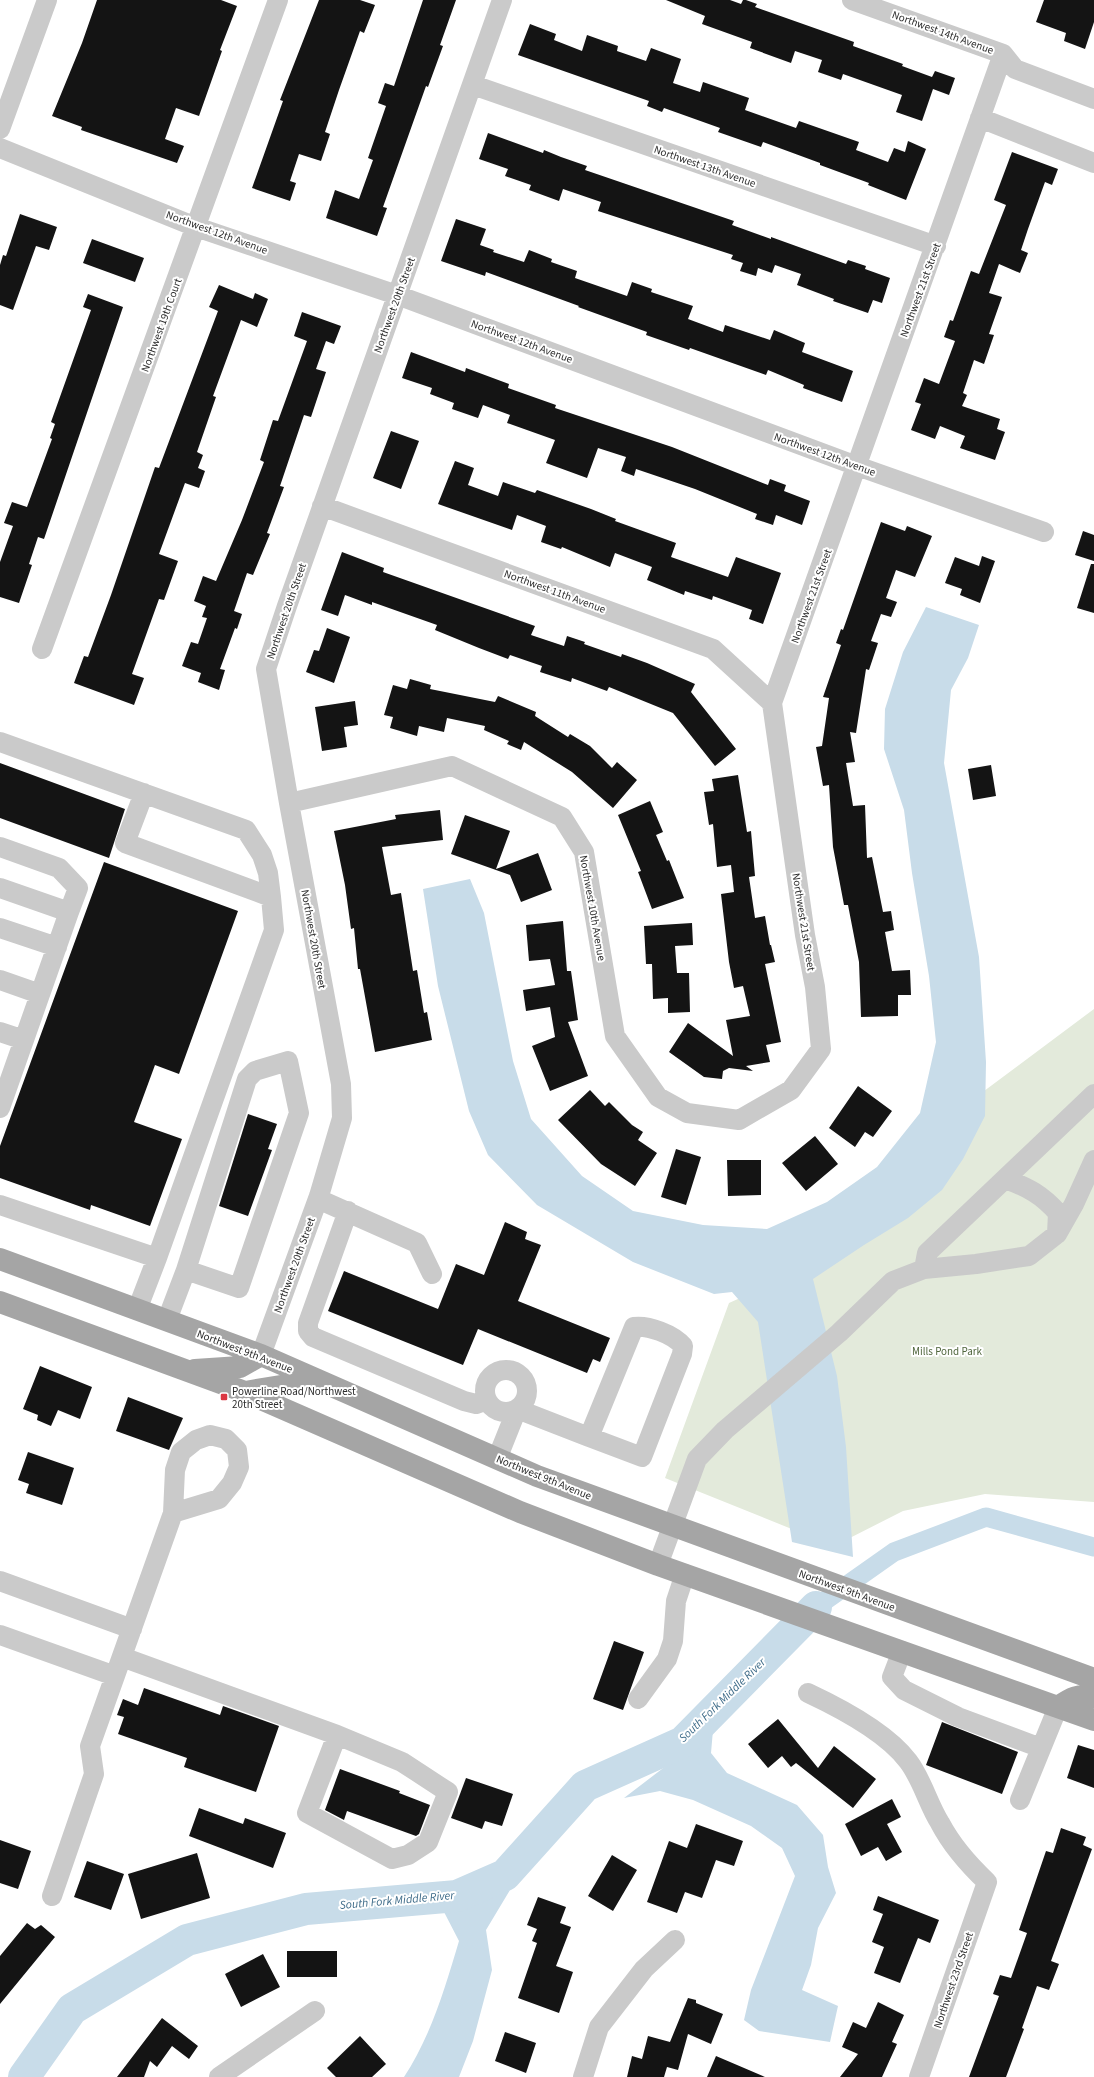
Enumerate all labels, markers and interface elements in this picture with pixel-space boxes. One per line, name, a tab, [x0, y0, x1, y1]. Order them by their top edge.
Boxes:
street label: Northwest 14th Avenue	[890, 7, 996, 58]
street label: Northwest 13th Avenue	[652, 142, 758, 191]
street label: Northwest 12th Avenue	[164, 207, 270, 258]
street label: Northwest 21st Street	[896, 241, 945, 339]
street label: Northwest 20th Street	[370, 255, 419, 355]
street label: Northwest 19th Court	[138, 276, 186, 374]
street label: Northwest 12th Avenue	[469, 316, 575, 367]
street label: Northwest 12th Avenue	[772, 429, 878, 480]
street label: Northwest 21st Street	[787, 547, 836, 645]
street label: Northwest 20th Street	[263, 561, 310, 661]
street label: Northwest 11th Avenue	[502, 566, 608, 617]
street label: Northwest 10th Avenue	[576, 854, 609, 963]
street label: Northwest 21st Street	[788, 872, 819, 972]
street label: Northwest 20th Street	[297, 888, 330, 990]
street label: Northwest 20th Street	[270, 1215, 319, 1315]
street label: Northwest 9th Avenue	[195, 1326, 295, 1377]
park label: Mills Pond Park	[912, 1344, 983, 1359]
place label: Powerline Road/Northwest 20th Street	[232, 1384, 356, 1412]
marker: Powerline Road/Northwest 20th Street	[219, 1392, 229, 1402]
street label: Northwest 9th Avenue	[494, 1451, 594, 1504]
street label: Northwest 9th Avenue	[797, 1566, 898, 1615]
water label: South Fork Middle River	[675, 1654, 770, 1746]
water label: South Fork Middle River	[339, 1887, 456, 1914]
street label: Northwest 23rd Street	[930, 1930, 977, 2030]

